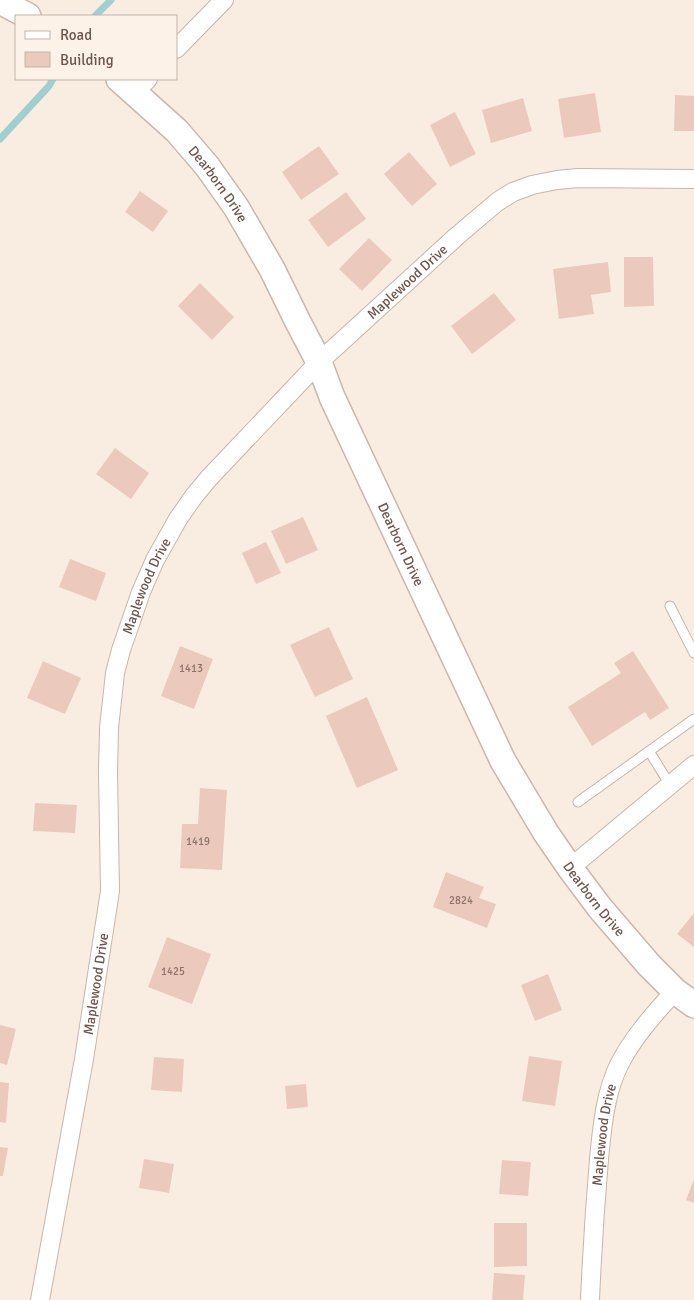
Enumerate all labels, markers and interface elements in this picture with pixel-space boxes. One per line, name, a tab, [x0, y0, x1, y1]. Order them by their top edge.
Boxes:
legend	[15, 15, 178, 80]
text: Road	[60, 26, 92, 44]
text: Building	[60, 51, 114, 69]
street label: Dearborn Drive	[184, 142, 251, 225]
street label: Maplewood Drive	[364, 241, 451, 323]
street label: Dearborn Drive	[374, 500, 428, 589]
street label: Maplewood Drive	[119, 535, 175, 637]
house number: 1413	[179, 662, 203, 675]
house number: 1419	[186, 835, 210, 848]
street label: Dearborn Drive	[559, 858, 628, 940]
house number: 2824	[449, 894, 473, 907]
street label: Maplewood Drive	[80, 932, 112, 1036]
house number: 1425	[161, 965, 185, 978]
street label: Maplewood Drive	[589, 1082, 620, 1186]

